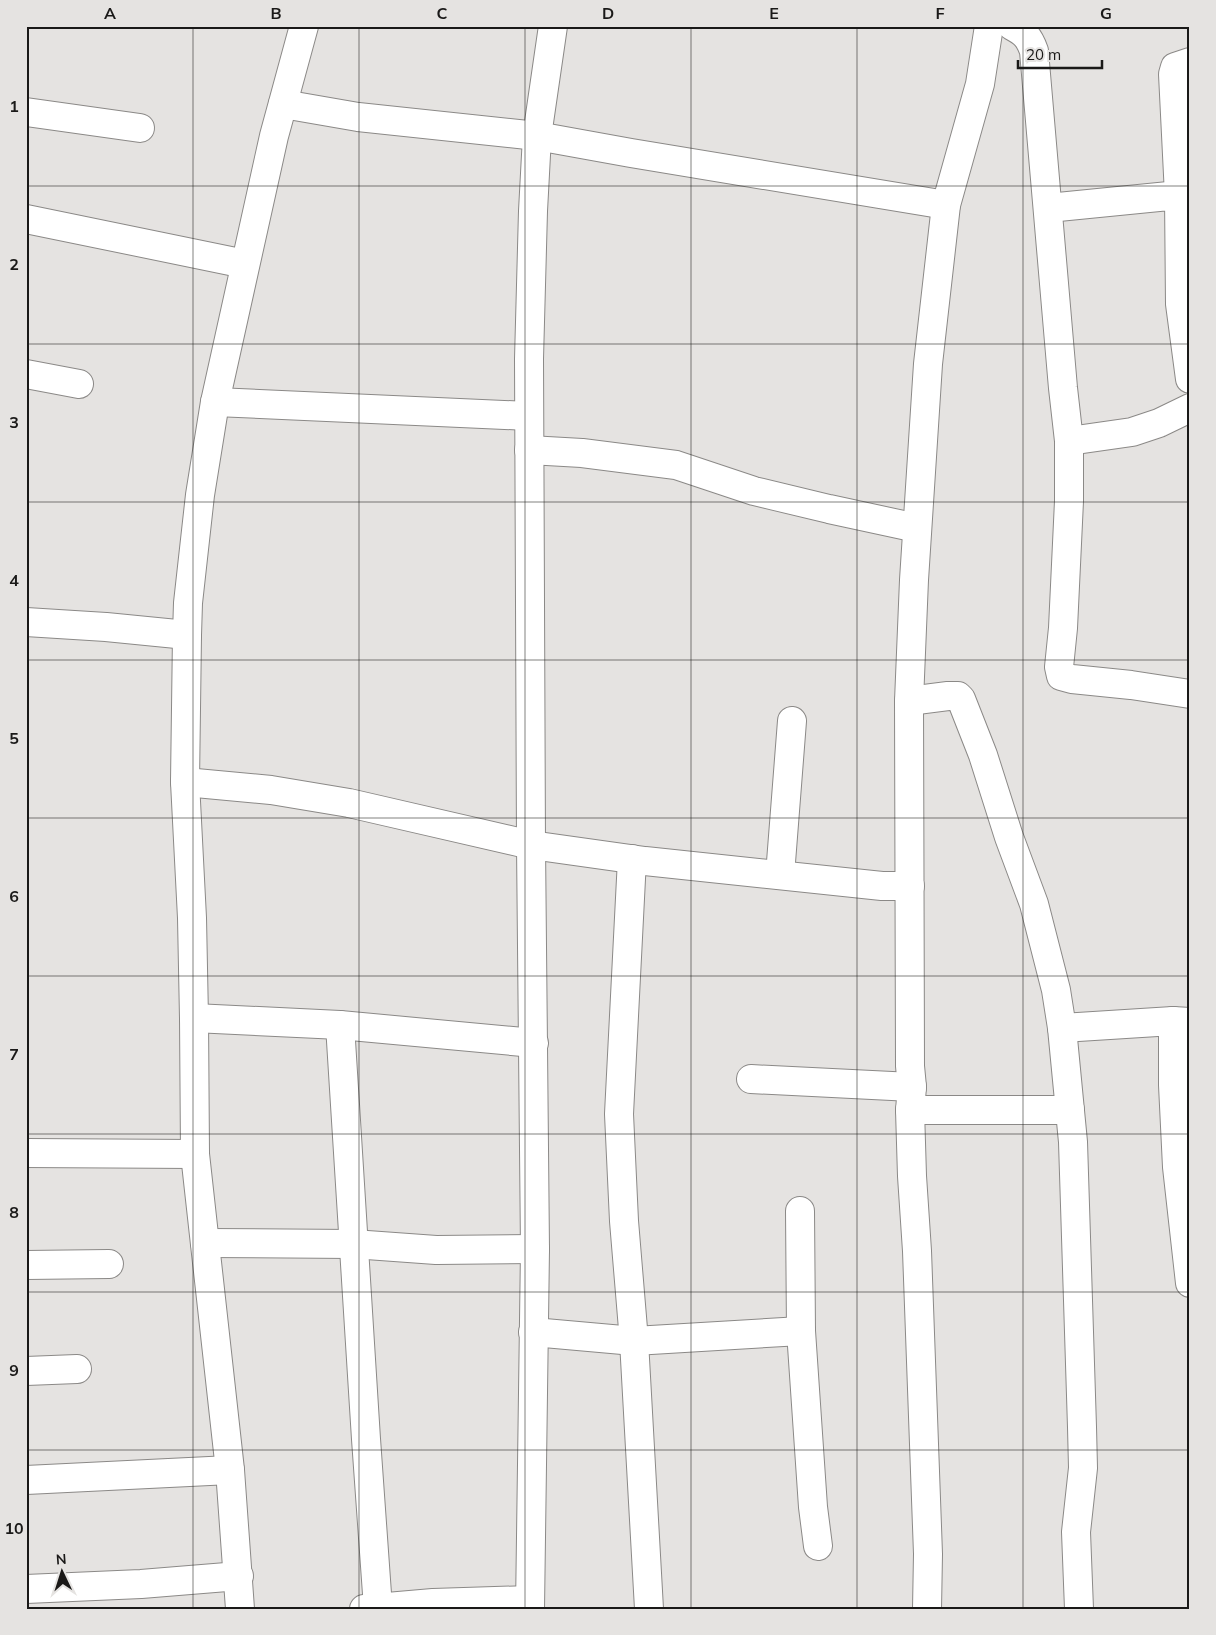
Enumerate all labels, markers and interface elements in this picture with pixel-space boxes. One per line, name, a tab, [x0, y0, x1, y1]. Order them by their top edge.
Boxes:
text: A	[104, 3, 116, 23]
text: B	[270, 3, 282, 23]
text: C	[437, 3, 448, 23]
text: D	[602, 3, 614, 23]
text: E	[769, 3, 779, 23]
text: F	[935, 3, 945, 23]
text: G	[1100, 3, 1112, 23]
scale bar	[1018, 38, 1102, 70]
text: 20 m	[1026, 45, 1061, 64]
text: 1	[9, 96, 19, 116]
text: 2	[9, 254, 19, 274]
text: 3	[9, 412, 19, 432]
text: 4	[9, 570, 19, 590]
text: 5	[9, 728, 19, 748]
text: 6	[9, 886, 19, 906]
text: 7	[9, 1044, 19, 1064]
text: 8	[9, 1202, 19, 1222]
text: 9	[9, 1360, 19, 1380]
text: 10	[4, 1518, 24, 1538]
north arrow	[38, 1548, 88, 1598]
text: N	[55, 1550, 67, 1568]

